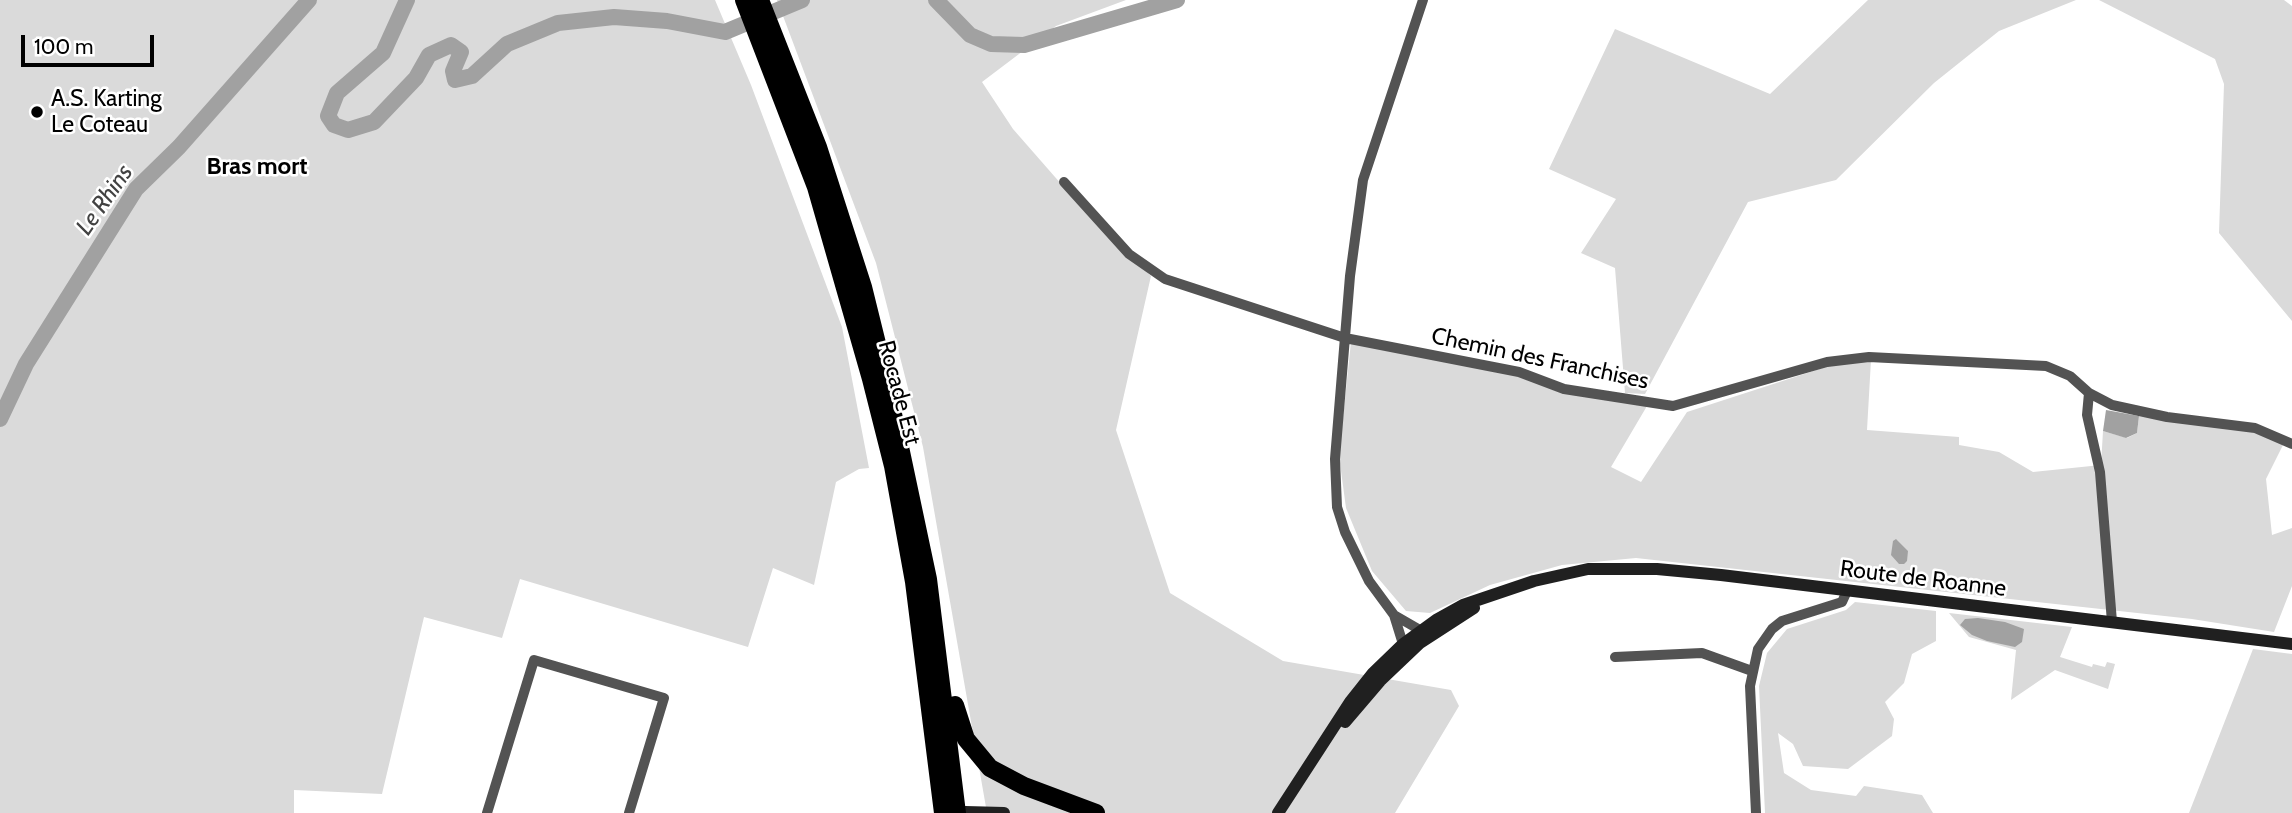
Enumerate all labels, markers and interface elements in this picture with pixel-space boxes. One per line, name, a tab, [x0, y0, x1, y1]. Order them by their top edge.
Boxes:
scale bar	[24, 21, 158, 65]
text: 100 m	[34, 34, 93, 59]
place label: A.S. Karting Le Coteau	[51, 85, 162, 139]
marker: A.S. Karting Le Coteau	[29, 104, 45, 120]
district label: Bras mort	[207, 153, 307, 181]
water label: Le Rhins	[71, 159, 139, 241]
street label: Chemin des Franchises	[1429, 322, 1651, 396]
street label: Rocade Est	[872, 338, 926, 448]
street label: Route de Roanne	[1838, 555, 2008, 603]

